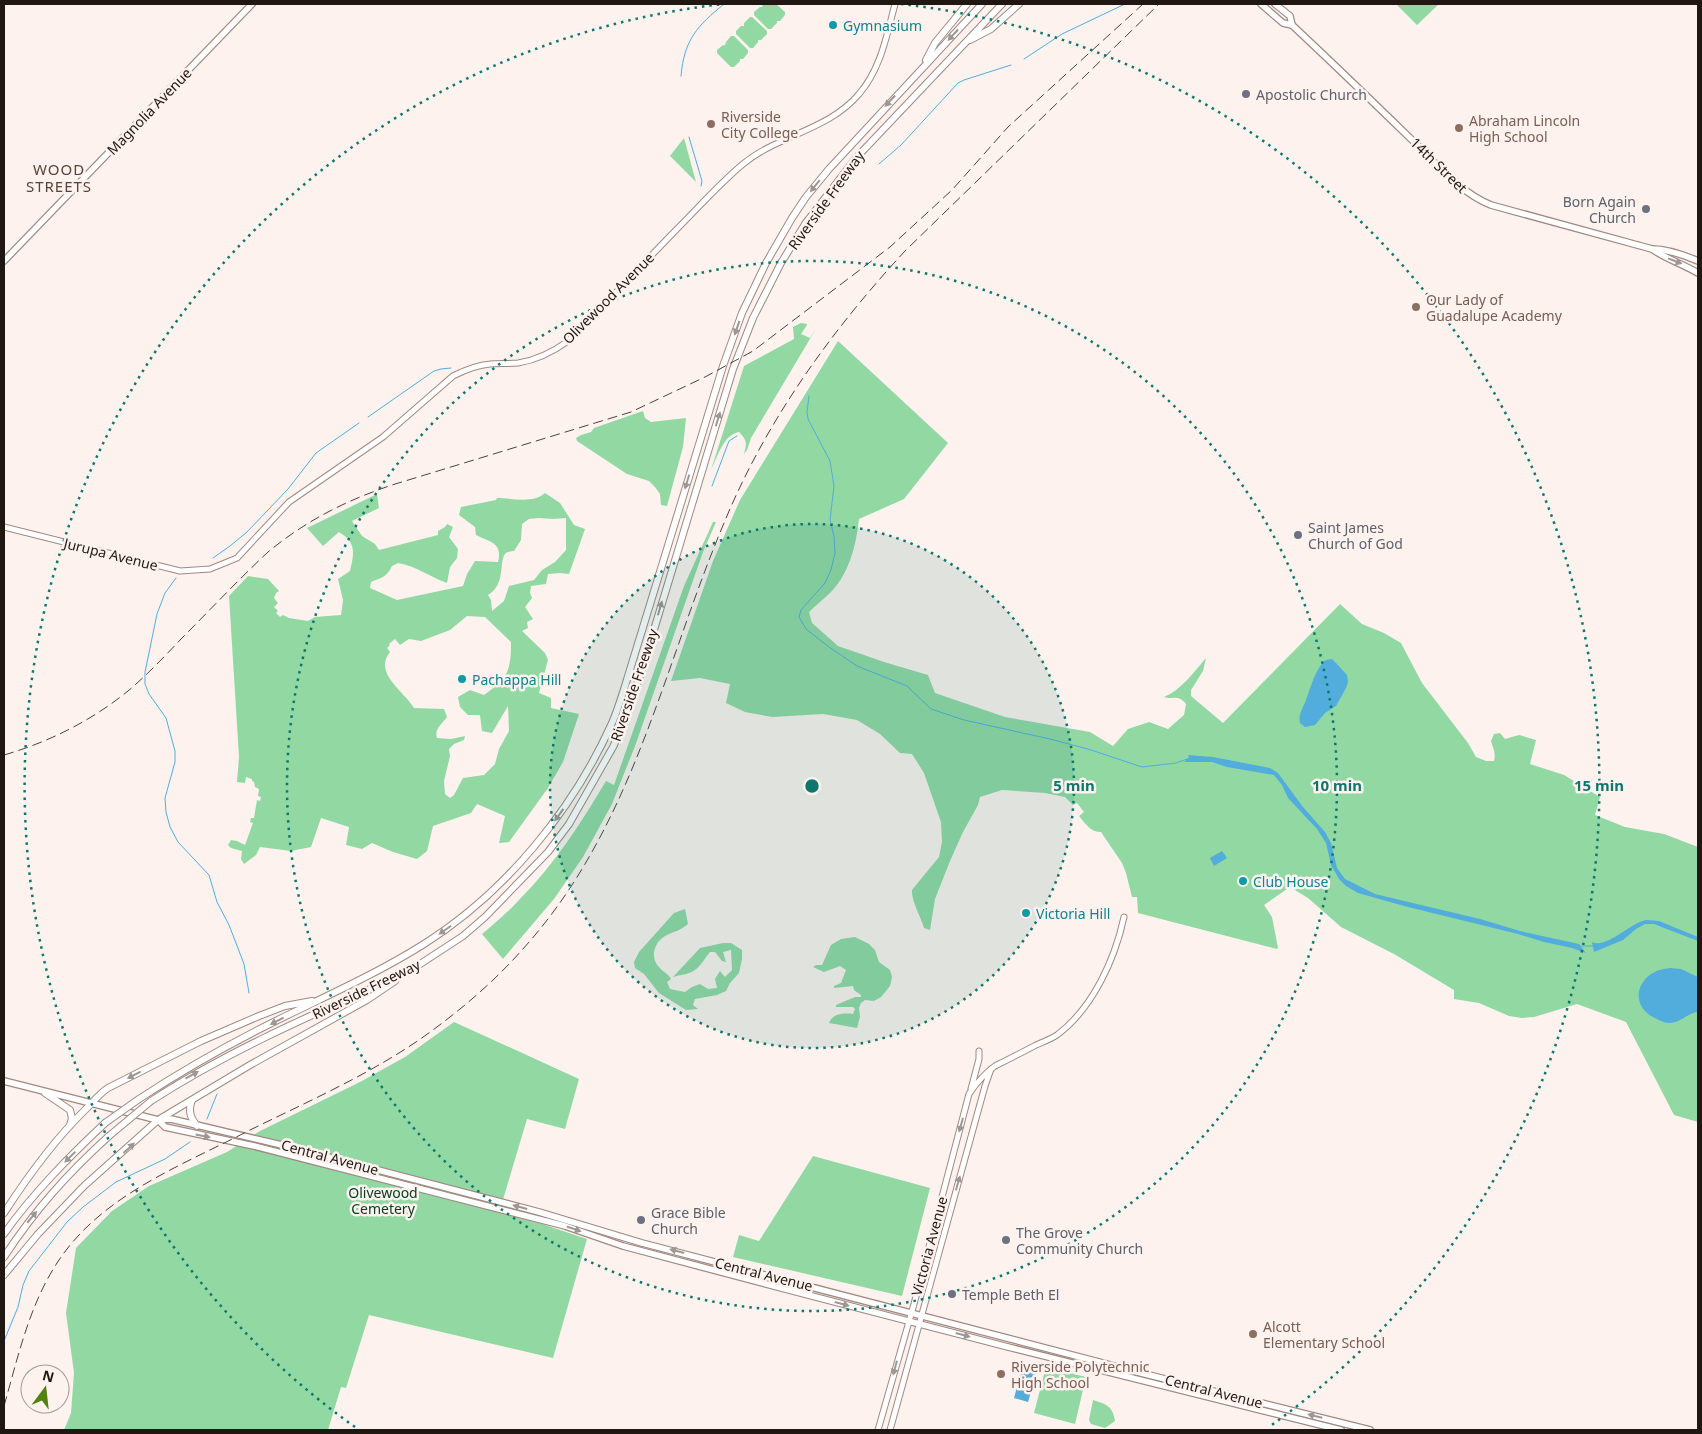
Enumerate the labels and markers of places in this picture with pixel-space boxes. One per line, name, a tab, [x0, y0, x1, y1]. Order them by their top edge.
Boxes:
place label: Gymnasium	[843, 16, 922, 35]
marker: Gymnasium	[827, 19, 839, 31]
place label: Apostolic Church	[1256, 85, 1367, 104]
marker: Apostolic Church	[1240, 88, 1252, 100]
place label: Riverside City College	[721, 107, 798, 142]
place label: Abraham Lincoln High School	[1469, 111, 1580, 146]
marker: Riverside City College	[705, 118, 717, 130]
marker: Abraham Lincoln High School	[1453, 122, 1465, 134]
place label: Born Again Church	[1563, 192, 1636, 227]
marker: Born Again Church	[1640, 203, 1652, 215]
place label: Our Lady of Guadalupe Academy	[1426, 290, 1563, 325]
marker: Our Lady of Guadalupe Academy	[1410, 301, 1422, 313]
place label: Saint James Church of God	[1308, 518, 1403, 553]
marker: Saint James Church of God	[1292, 529, 1304, 541]
place label: Pachappa Hill	[472, 670, 561, 689]
marker: Pachappa Hill	[456, 673, 468, 685]
centre of rings	[803, 777, 821, 795]
place label: Club House	[1253, 872, 1329, 891]
marker: Club House	[1237, 875, 1249, 887]
place label: Victoria Hill	[1036, 904, 1110, 923]
marker: Victoria Hill	[1020, 907, 1032, 919]
place label: Grace Bible Church	[651, 1203, 726, 1238]
marker: Grace Bible Church	[635, 1214, 647, 1226]
place label: The Grove Community Church	[1016, 1223, 1143, 1258]
marker: The Grove Community Church	[1000, 1234, 1012, 1246]
place label: Temple Beth El	[962, 1285, 1059, 1304]
marker: Temple Beth El	[946, 1288, 958, 1300]
place label: Alcott Elementary School	[1263, 1317, 1385, 1352]
marker: Alcott Elementary School	[1247, 1328, 1259, 1340]
place label: Riverside Polytechnic High School	[1011, 1357, 1150, 1392]
marker: Riverside Polytechnic High School	[995, 1368, 1007, 1380]

